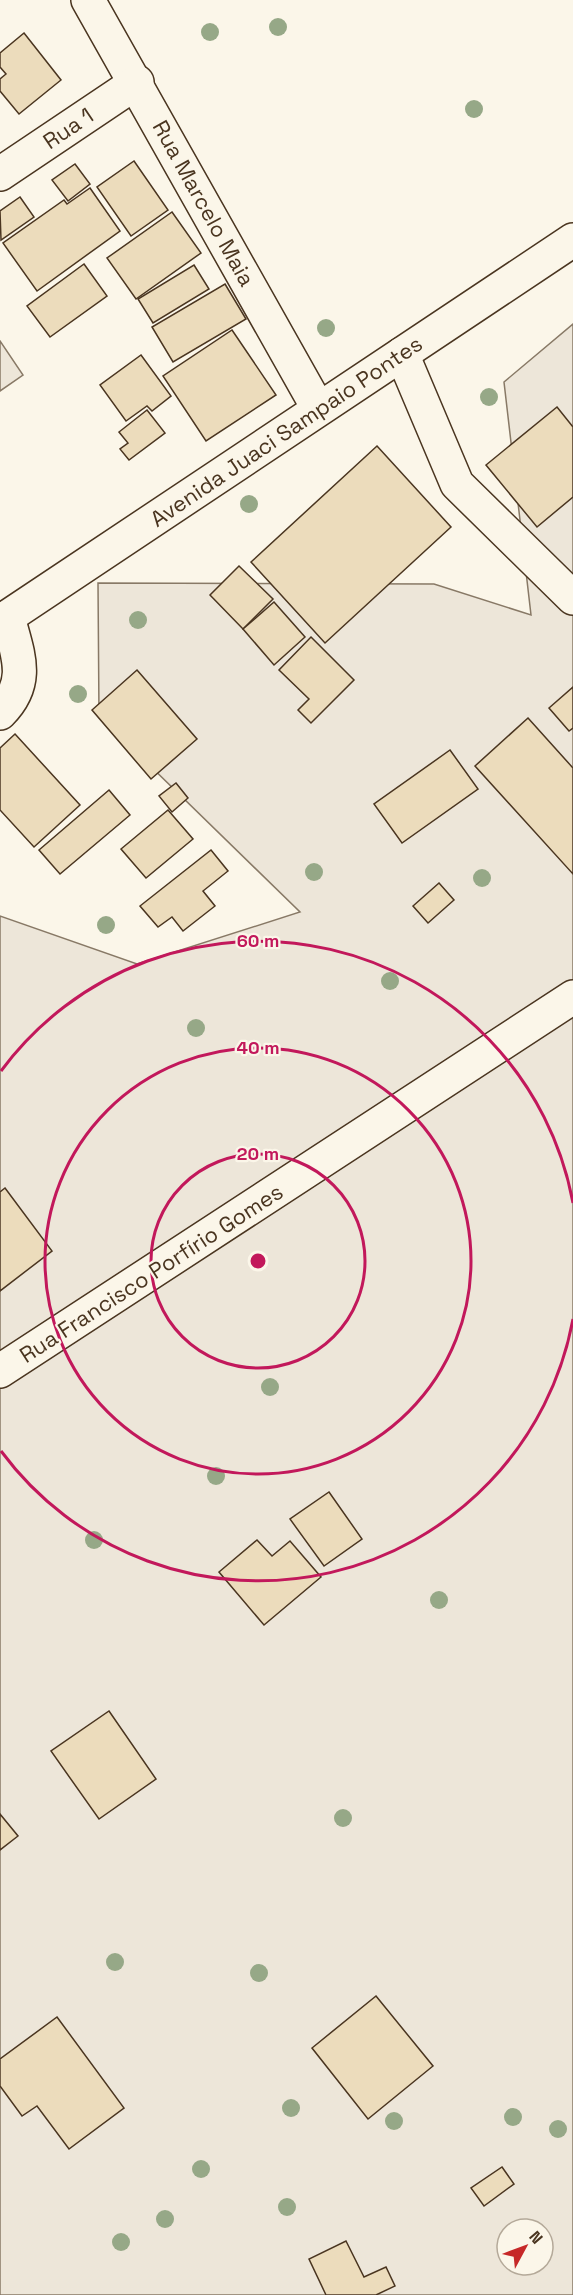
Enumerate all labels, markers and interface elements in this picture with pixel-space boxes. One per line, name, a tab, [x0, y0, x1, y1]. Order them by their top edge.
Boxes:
street label: Rua 1	[37, 101, 99, 155]
street label: Rua Marcelo Maia	[147, 115, 261, 291]
street label: Avenida Juaci Sampaio Pontes	[145, 329, 427, 533]
text: 60 m	[237, 929, 279, 952]
text: 40 m	[236, 1036, 280, 1059]
text: 20 m	[237, 1142, 279, 1165]
street label: Rua Francisco Porfírio Gomes	[14, 1177, 288, 1369]
centre of rings	[248, 1251, 268, 1271]
north arrow	[495, 2217, 555, 2277]
text: N	[524, 2227, 547, 2248]

